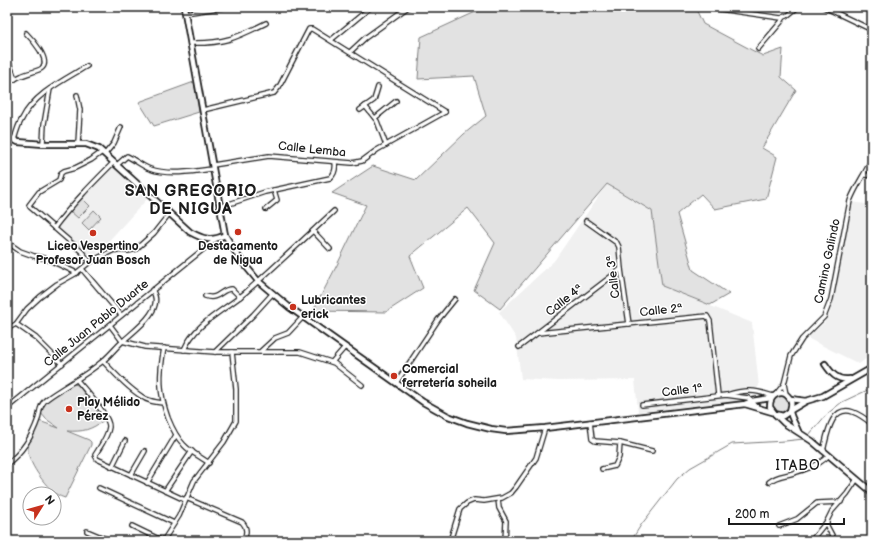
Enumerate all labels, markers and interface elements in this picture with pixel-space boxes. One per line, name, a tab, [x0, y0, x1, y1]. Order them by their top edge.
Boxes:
street label: Calle Lemba	[277, 138, 347, 161]
district label: SAN GREGORIO DE NIGUA	[125, 182, 257, 219]
street label: Camino Galindo	[811, 217, 844, 305]
marker: Destacamento de Nigua	[233, 227, 243, 237]
marker: Liceo Vespertino Profesor Juan Bosch	[88, 228, 98, 238]
place label: Liceo Vespertino Profesor Juan Bosch	[36, 239, 150, 268]
place label: Destacamento de Nigua	[198, 239, 278, 268]
street label: Calle 3ª	[603, 254, 624, 299]
street label: Calle Juan Pablo Duarte	[41, 277, 152, 370]
street label: Calle 4ª	[543, 281, 586, 320]
place label: Lubricantes erick	[301, 293, 366, 322]
street label: Calle 2ª	[639, 301, 683, 320]
marker: Lubricantes erick	[288, 302, 298, 312]
place label: Comercial ferretería soheila	[402, 362, 497, 391]
marker: Comercial ferretería soheila	[389, 371, 399, 381]
street label: Calle 1ª	[661, 381, 703, 400]
place label: Play Mélido Pérez	[77, 395, 140, 424]
marker: Play Mélido Pérez	[64, 404, 74, 414]
district label: ITABO	[775, 457, 821, 474]
north arrow	[22, 486, 62, 526]
text: N	[42, 493, 57, 507]
scale bar	[729, 500, 844, 526]
text: 200 m	[735, 507, 769, 522]

